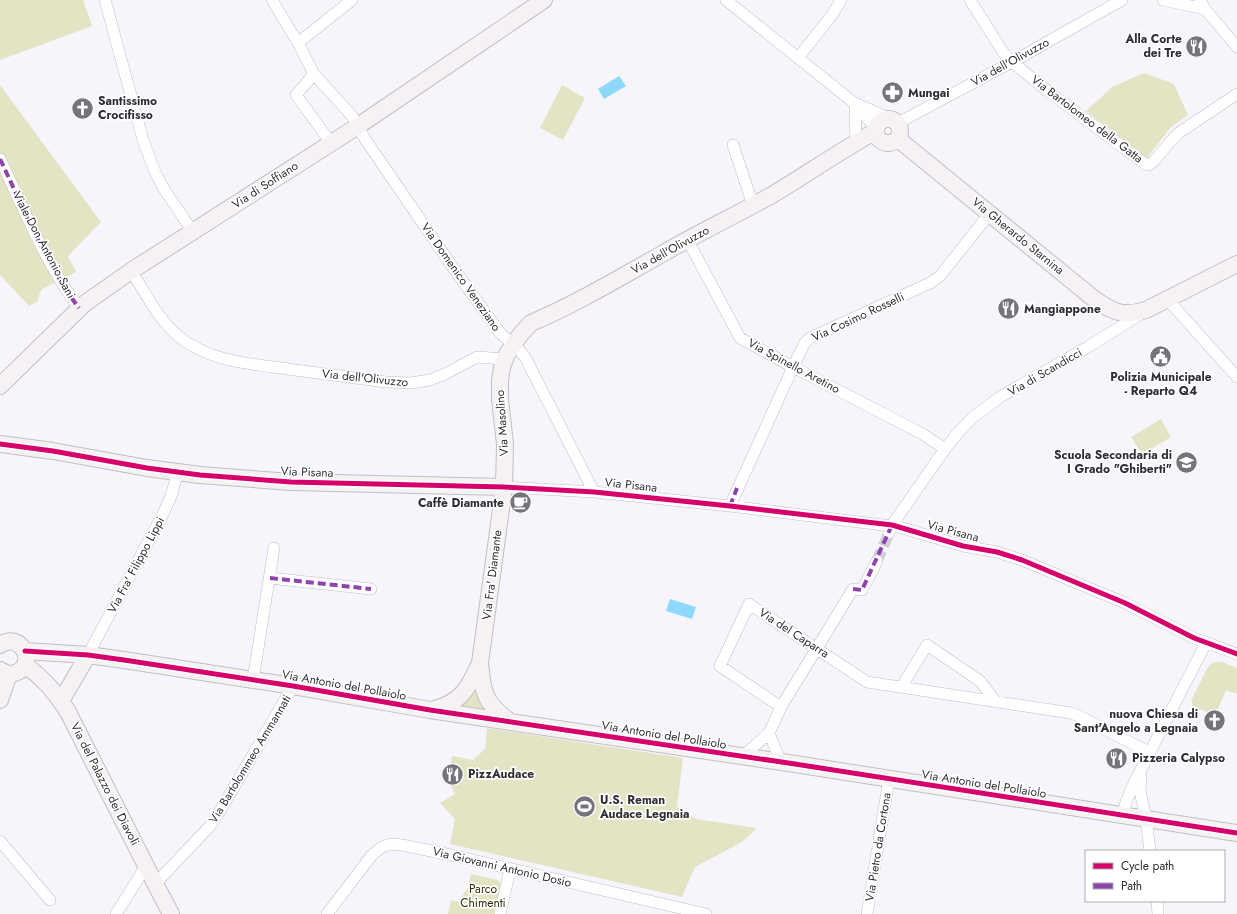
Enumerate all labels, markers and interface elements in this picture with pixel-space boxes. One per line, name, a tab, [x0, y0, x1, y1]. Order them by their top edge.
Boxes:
place label: Alla Corte dei Tre	[1125, 30, 1182, 62]
street label: Via dell'Olivuzzo	[968, 33, 1053, 91]
restaurant icon: Alla Corte dei Tre	[1184, 33, 1210, 59]
street label: Via Bartolomeo della Gatta	[1027, 71, 1147, 167]
pharmacy icon: Mungai	[879, 80, 905, 106]
place label: Mungai	[908, 84, 950, 102]
place label: Santissimo Crocifisso	[98, 92, 157, 124]
church icon: Santissimo Crocifisso	[69, 95, 95, 121]
street label: Via di Soffiano	[228, 157, 302, 213]
street label: Viale Don Antonio Sani	[8, 188, 80, 302]
street label: Via Gherardo Starnina	[968, 193, 1068, 279]
street label: Via Domenico Veneziano	[417, 219, 506, 335]
street label: Via dell'Olivuzzo	[628, 221, 713, 279]
street label: Via Cosimo Rosselli	[809, 288, 907, 346]
restaurant icon: Mangiappone	[996, 296, 1022, 322]
place label: Mangiappone	[1024, 300, 1101, 318]
street label: Via Spinello Aretino	[745, 334, 844, 398]
street label: Via di Scandicci	[1005, 343, 1085, 401]
public building icon: Polizia Municipale - Reparto Q4	[1148, 343, 1174, 369]
street label: Via dell'Olivuzzo	[321, 365, 410, 392]
place label: Polizia Municipale - Reparto Q4	[1110, 368, 1212, 400]
street label: Via Masolino	[491, 389, 513, 457]
place label: Scuola Secondaria di I Grado "Ghiberti"	[1054, 446, 1172, 478]
school or university icon: Scuola Secondaria di I Grado "Ghiberti"	[1174, 449, 1200, 475]
street label: Via Pisana	[280, 462, 334, 482]
street label: Via Pisana	[604, 473, 658, 497]
cafe icon: Caffè Diamante	[507, 490, 533, 516]
place label: Caffè Diamante	[418, 494, 504, 512]
street label: Via Fra' Filippo Lippi	[103, 514, 169, 616]
street label: Via Pisana	[925, 515, 981, 547]
street label: Via Fra' Diamante	[478, 529, 506, 621]
street label: Via del Caparra	[755, 604, 833, 663]
street label: Via Antonio del Pollaiolo	[280, 665, 408, 705]
street label: Via Bartolommeo Ammannati	[204, 691, 296, 827]
place label: nuova Chiesa di Sant'Angelo a Legnaia	[1074, 705, 1198, 737]
church icon: nuova Chiesa di Sant'Angelo a Legnaia	[1201, 708, 1227, 734]
street label: Via Antonio del Pollaiolo	[600, 716, 728, 754]
street label: Via del Palazzo dei Diavoli	[66, 719, 144, 849]
restaurant icon: Pizzeria Calypso	[1103, 745, 1129, 771]
place label: Pizzeria Calypso	[1132, 749, 1225, 767]
restaurant icon: PizzAudace	[439, 761, 465, 787]
place label: PizzAudace	[468, 765, 534, 783]
street label: Via Antonio del Pollaiolo	[920, 765, 1048, 803]
place label: U.S. Reman Audace Legnaia	[599, 791, 689, 823]
street label: Via Pietro da Cortona	[861, 791, 896, 903]
sports icon: U.S. Reman Audace Legnaia	[571, 794, 597, 820]
street label: Via Giovanni Antonio Dosio	[431, 842, 574, 892]
legend	[1085, 850, 1225, 902]
text: Cycle path	[1121, 857, 1174, 875]
text: Path	[1121, 877, 1142, 895]
park label: Parco Chimenti	[460, 880, 506, 912]

